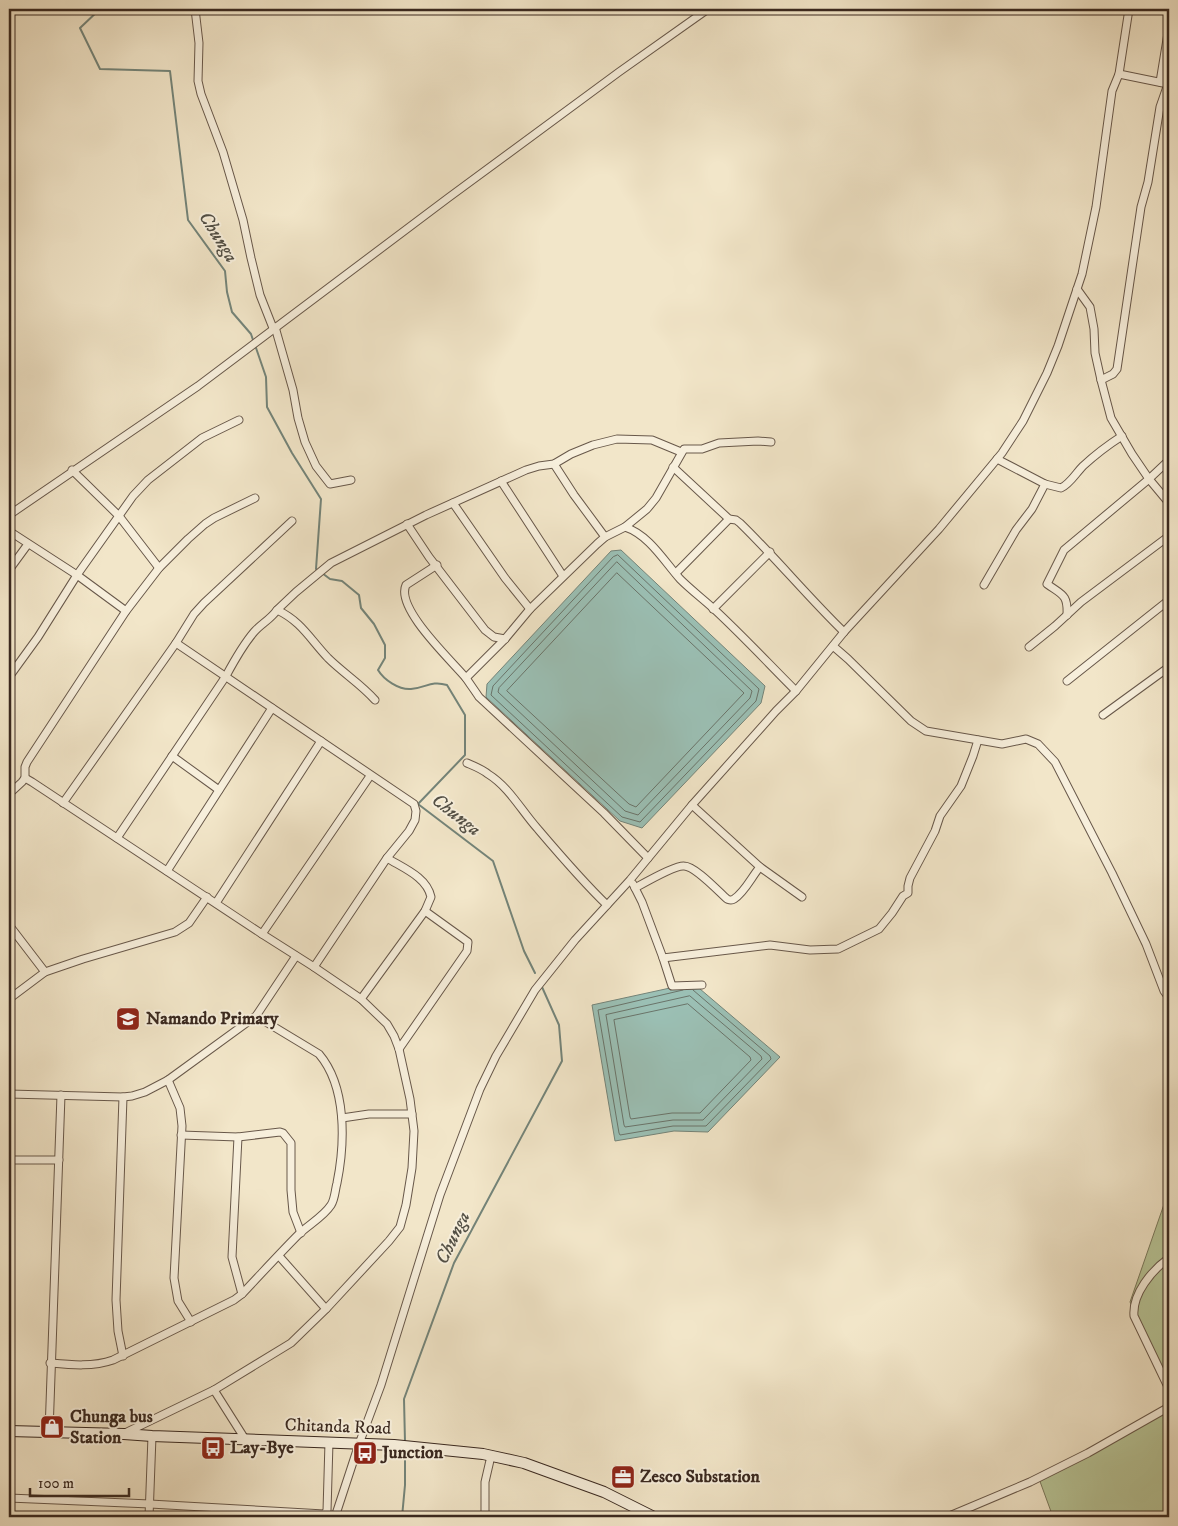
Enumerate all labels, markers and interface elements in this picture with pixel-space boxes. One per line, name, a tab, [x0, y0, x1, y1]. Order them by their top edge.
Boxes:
water label: Chunga	[193, 207, 243, 267]
water label: Chunga	[427, 789, 485, 841]
school or university icon: Namando Primary	[115, 1006, 141, 1032]
place label: Namando Primary	[146, 1008, 279, 1030]
water label: Chunga	[430, 1208, 476, 1268]
place label: Chunga bus Station	[70, 1406, 153, 1449]
shop icon: Chunga bus Station	[39, 1414, 65, 1440]
street label: Chitanda Road	[284, 1414, 392, 1440]
bus stop icon: Lay-Bye	[200, 1435, 226, 1461]
place label: Lay-Bye	[230, 1437, 294, 1459]
bus stop icon: Junction	[352, 1440, 378, 1466]
place label: Junction	[380, 1442, 444, 1464]
office icon: Zesco Substation	[610, 1464, 636, 1490]
scale bar	[30, 1466, 129, 1498]
place label: Zesco Substation	[640, 1466, 761, 1488]
text: 100 m	[38, 1474, 74, 1493]

